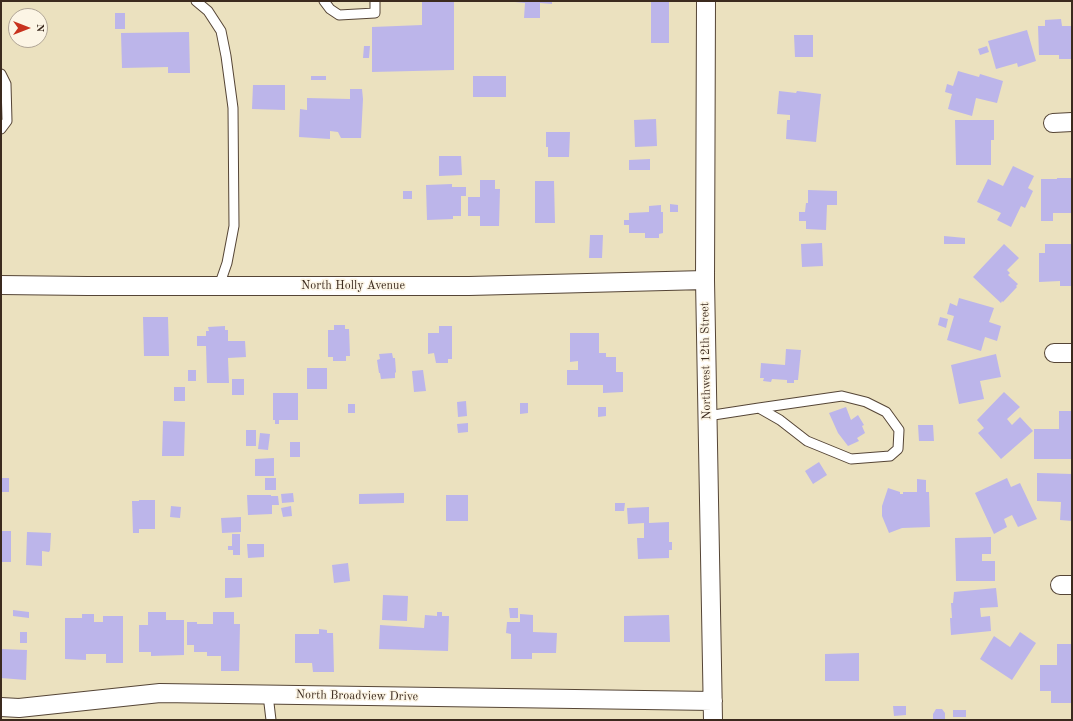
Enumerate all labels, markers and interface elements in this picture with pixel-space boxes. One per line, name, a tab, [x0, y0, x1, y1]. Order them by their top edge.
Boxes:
north arrow	[8, 8, 48, 48]
text: N	[34, 24, 45, 32]
street label: North Holly Avenue	[301, 279, 405, 293]
street label: Northwest 12th Street	[698, 302, 714, 420]
street label: North Broadview Drive	[296, 688, 418, 704]

